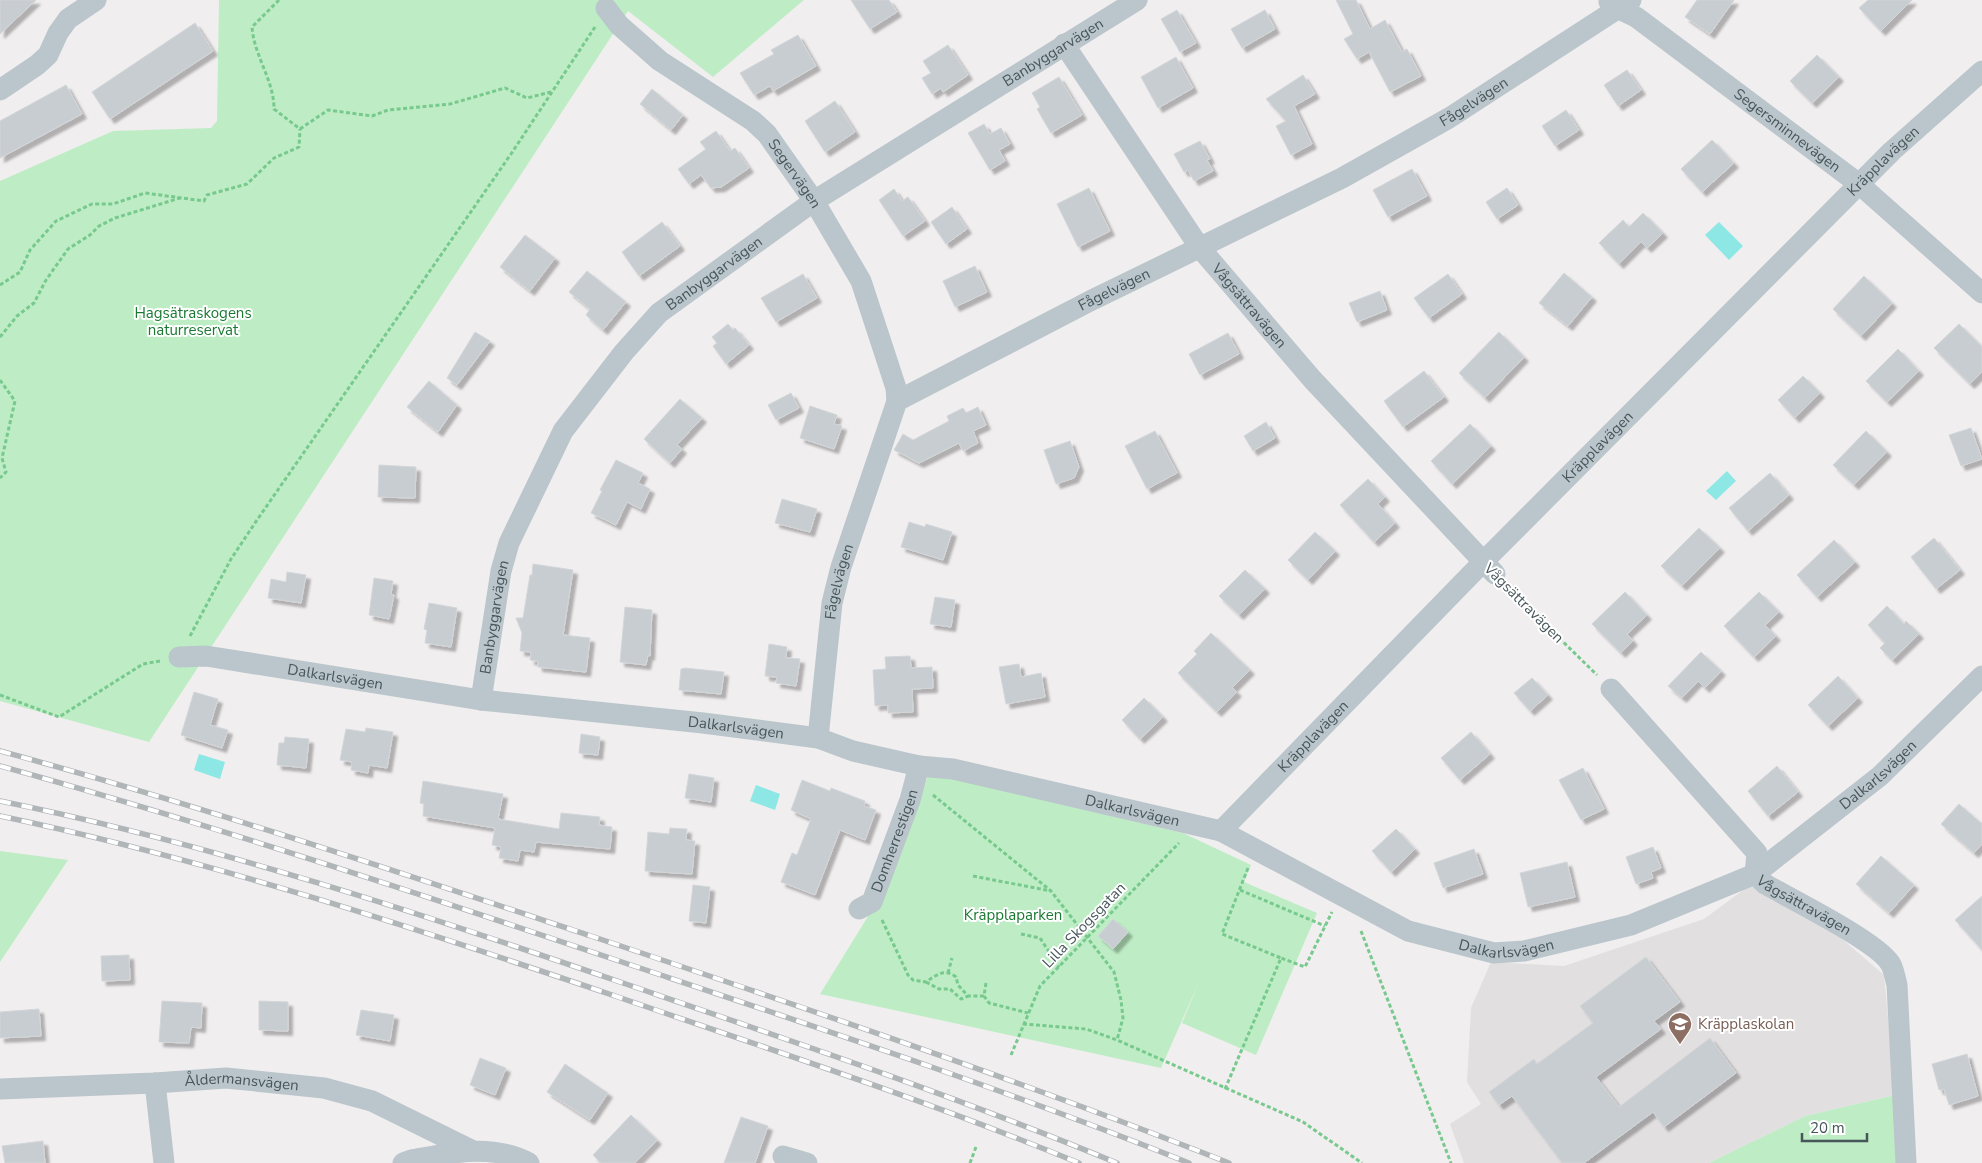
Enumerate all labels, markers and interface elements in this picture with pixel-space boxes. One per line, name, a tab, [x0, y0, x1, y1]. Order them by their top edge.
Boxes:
street label: Banbyggarvägen	[999, 13, 1107, 91]
street label: Fågelvägen	[1436, 72, 1512, 131]
street label: Segersminnevägen	[1730, 84, 1845, 177]
street label: Kräpplavägen	[1843, 121, 1924, 201]
street label: Segervägen	[763, 135, 826, 212]
street label: Banbyggarvägen	[661, 231, 766, 315]
street label: Vågsättravägen	[1207, 258, 1291, 352]
street label: Fågelvägen	[1074, 263, 1153, 316]
park label: Hagsätraskogens naturreservat	[134, 303, 252, 340]
street label: Kräpplavägen	[1558, 407, 1638, 487]
street label: Fågelvägen	[820, 541, 858, 621]
street label: Banbyggarvägen	[475, 558, 514, 675]
street label: Vågsättravägen	[1479, 558, 1568, 647]
street label: Dalkarlsvägen	[286, 659, 385, 694]
street label: Kräpplavägen	[1273, 696, 1353, 777]
street label: Dalkarlsvägen	[687, 712, 785, 743]
street label: Dalkarlsvägen	[1835, 736, 1921, 814]
street label: Domherrestigen	[866, 787, 922, 895]
street label: Dalkarlsvägen	[1083, 790, 1182, 831]
street label: Vågsättravägen	[1751, 870, 1855, 940]
street label: Lilla Skogsgatan	[1038, 878, 1130, 972]
park label: Kräpplaparken	[964, 905, 1062, 925]
street label: Dalkarlsvägen	[1457, 934, 1556, 963]
school or university icon: Kräpplaskolan	[1667, 1011, 1693, 1045]
place label: Kräpplaskolan	[1698, 1014, 1794, 1034]
street label: Åldermansvägen	[184, 1068, 300, 1095]
scale bar	[1802, 1110, 1867, 1142]
text: 20 m	[1810, 1118, 1845, 1138]

